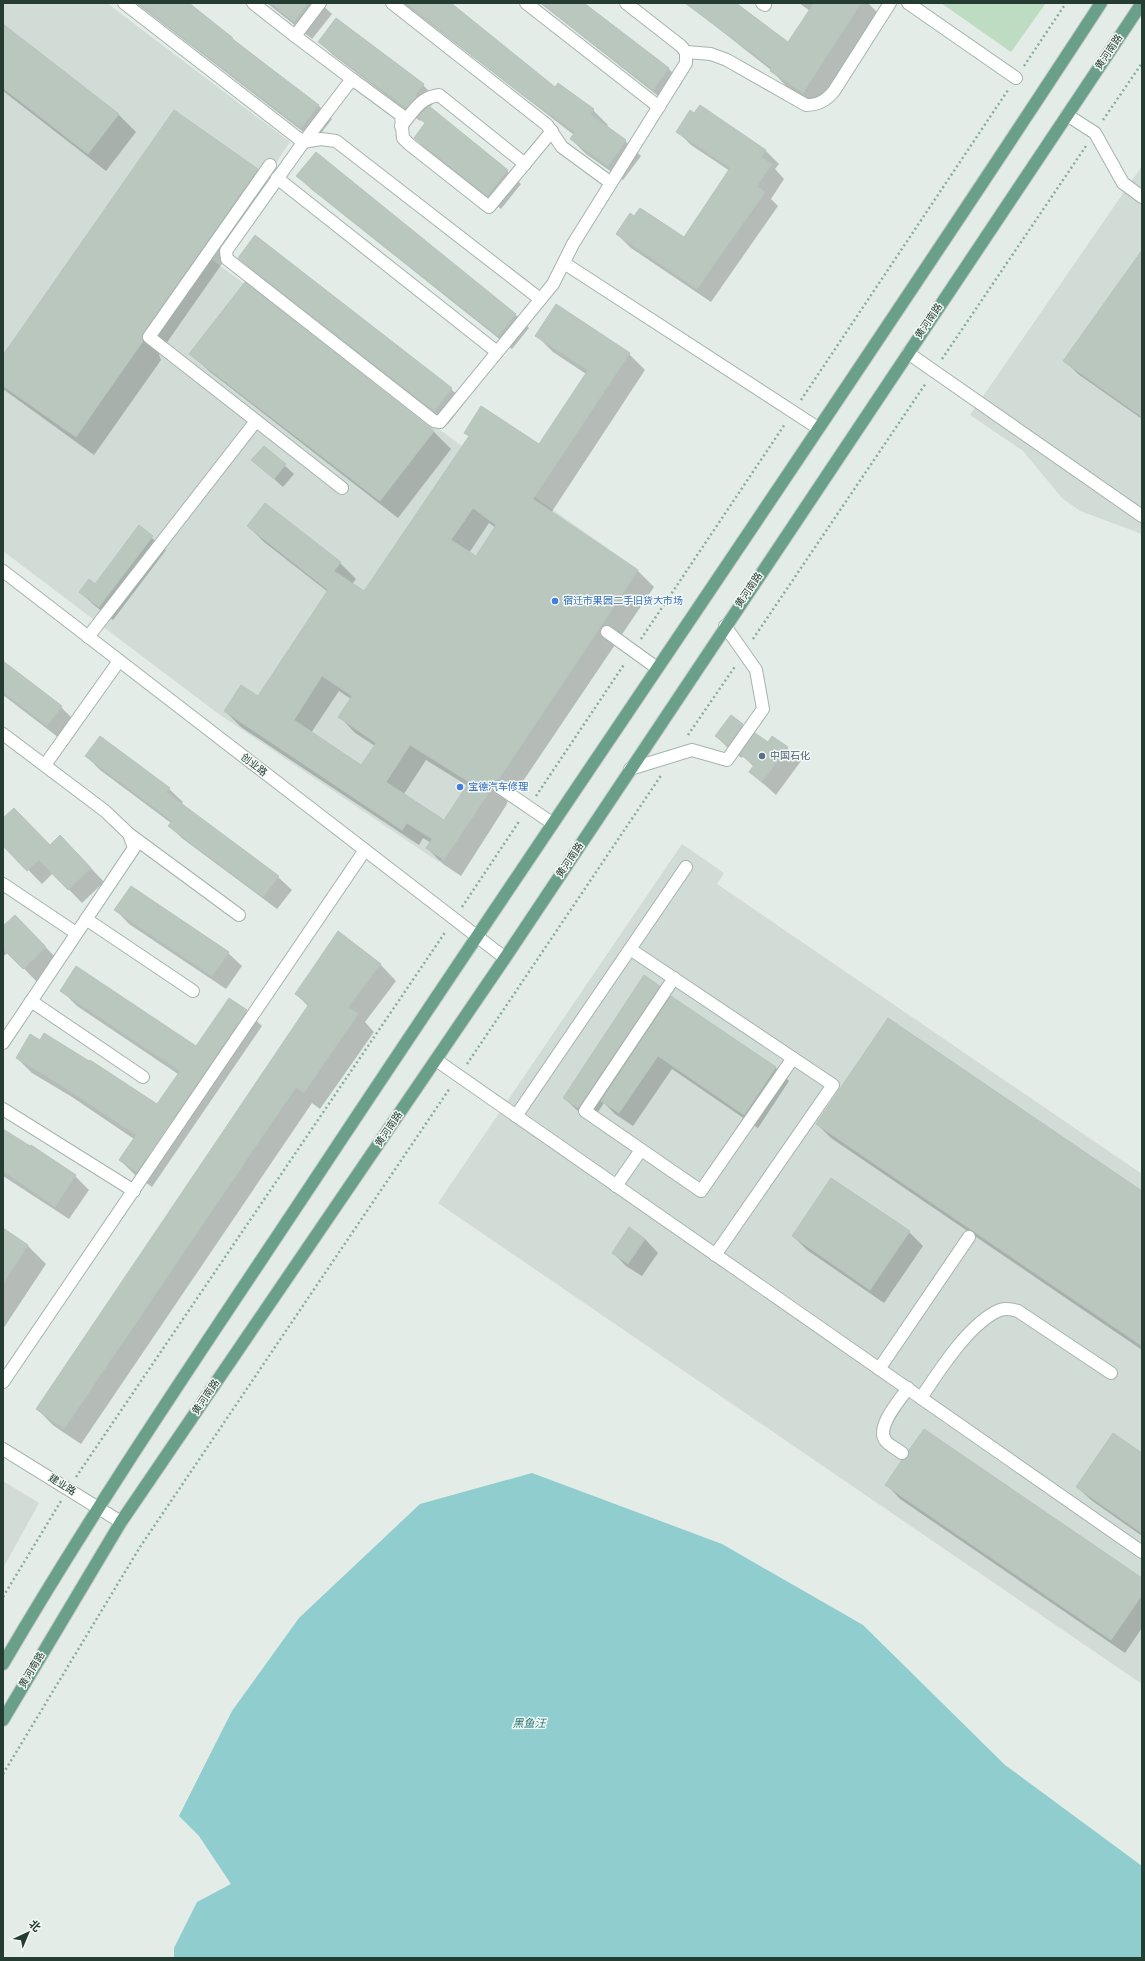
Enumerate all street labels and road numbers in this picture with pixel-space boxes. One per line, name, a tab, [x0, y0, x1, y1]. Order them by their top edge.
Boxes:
street label: 黄河南路	[1093, 32, 1125, 72]
street label: 黄河南路	[913, 301, 945, 341]
street label: 黄河南路	[733, 570, 765, 610]
street label: 创业路	[238, 751, 270, 779]
street label: 黄河南路	[554, 840, 586, 880]
street label: 黄河南路	[373, 1109, 405, 1149]
street label: 黄河南路	[190, 1377, 222, 1417]
street label: 建业路	[46, 1472, 78, 1498]
street label: 黄河南路	[17, 1650, 47, 1690]

